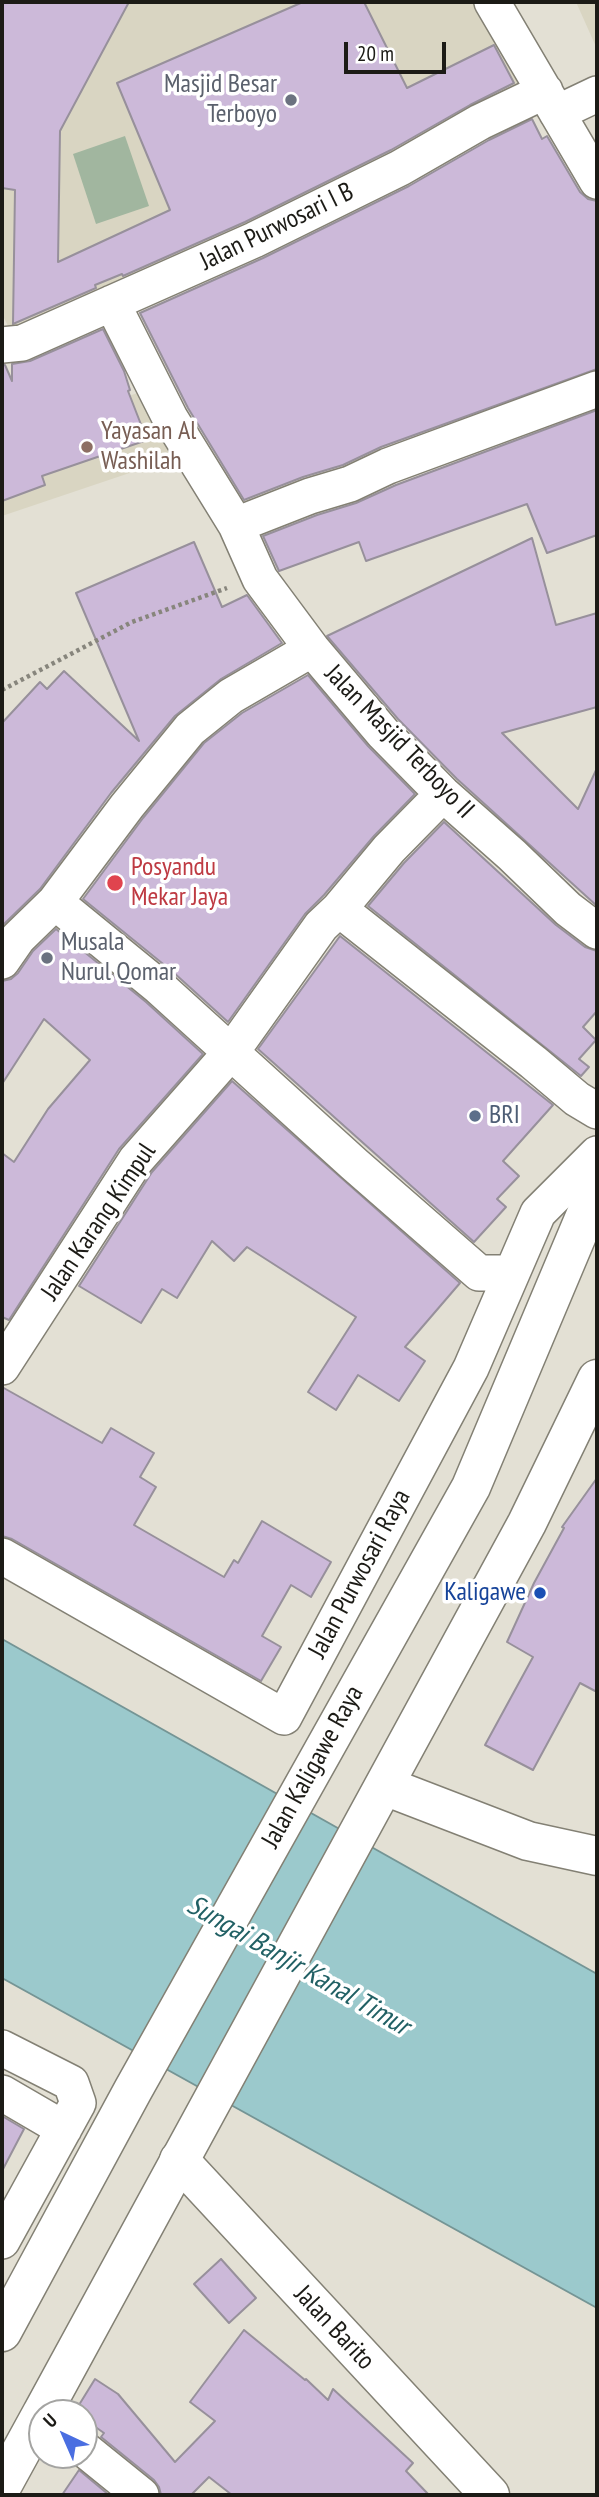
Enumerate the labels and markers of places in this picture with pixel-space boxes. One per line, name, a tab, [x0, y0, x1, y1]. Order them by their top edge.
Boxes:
place label: Masjid Besar Terboyo	[164, 69, 277, 130]
marker: Masjid Besar Terboyo	[283, 92, 299, 108]
place label: Yayasan Al Washilah	[101, 416, 196, 478]
marker: Yayasan Al Washilah	[79, 439, 95, 455]
place label: Posyandu Mekar Jaya	[131, 852, 228, 914]
marker: Posyandu Mekar Jaya	[105, 873, 125, 893]
place label: Musala Nurul Qomar	[61, 927, 176, 988]
marker: Musala Nurul Qomar	[39, 950, 55, 966]
place label: BRI	[489, 1100, 520, 1132]
marker: BRI	[467, 1108, 483, 1124]
place label: Kaligawe	[444, 1577, 526, 1609]
marker: Kaligawe	[532, 1585, 548, 1601]

